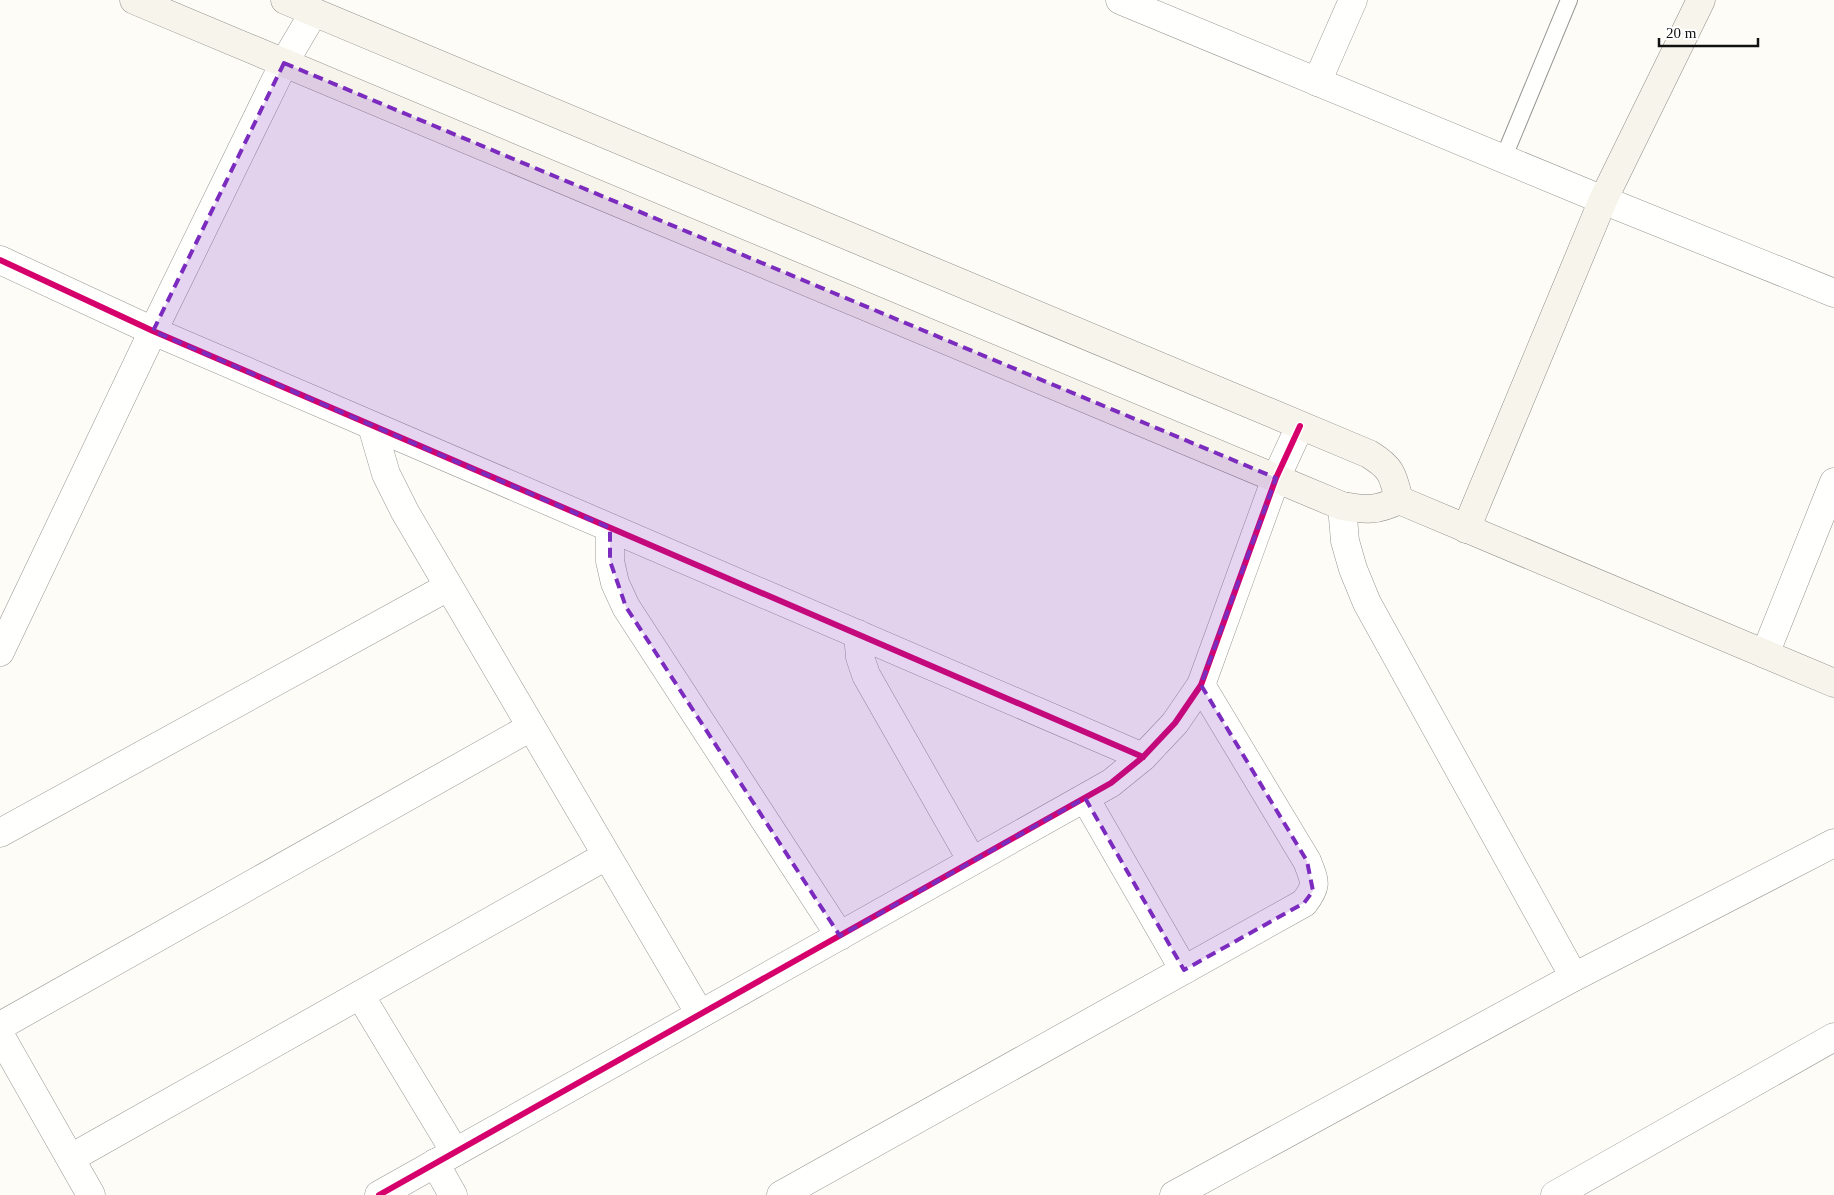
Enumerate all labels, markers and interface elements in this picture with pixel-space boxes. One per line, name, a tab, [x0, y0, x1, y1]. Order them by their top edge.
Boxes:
scale bar	[1659, 15, 1758, 47]
text: 20 m	[1666, 25, 1697, 41]

